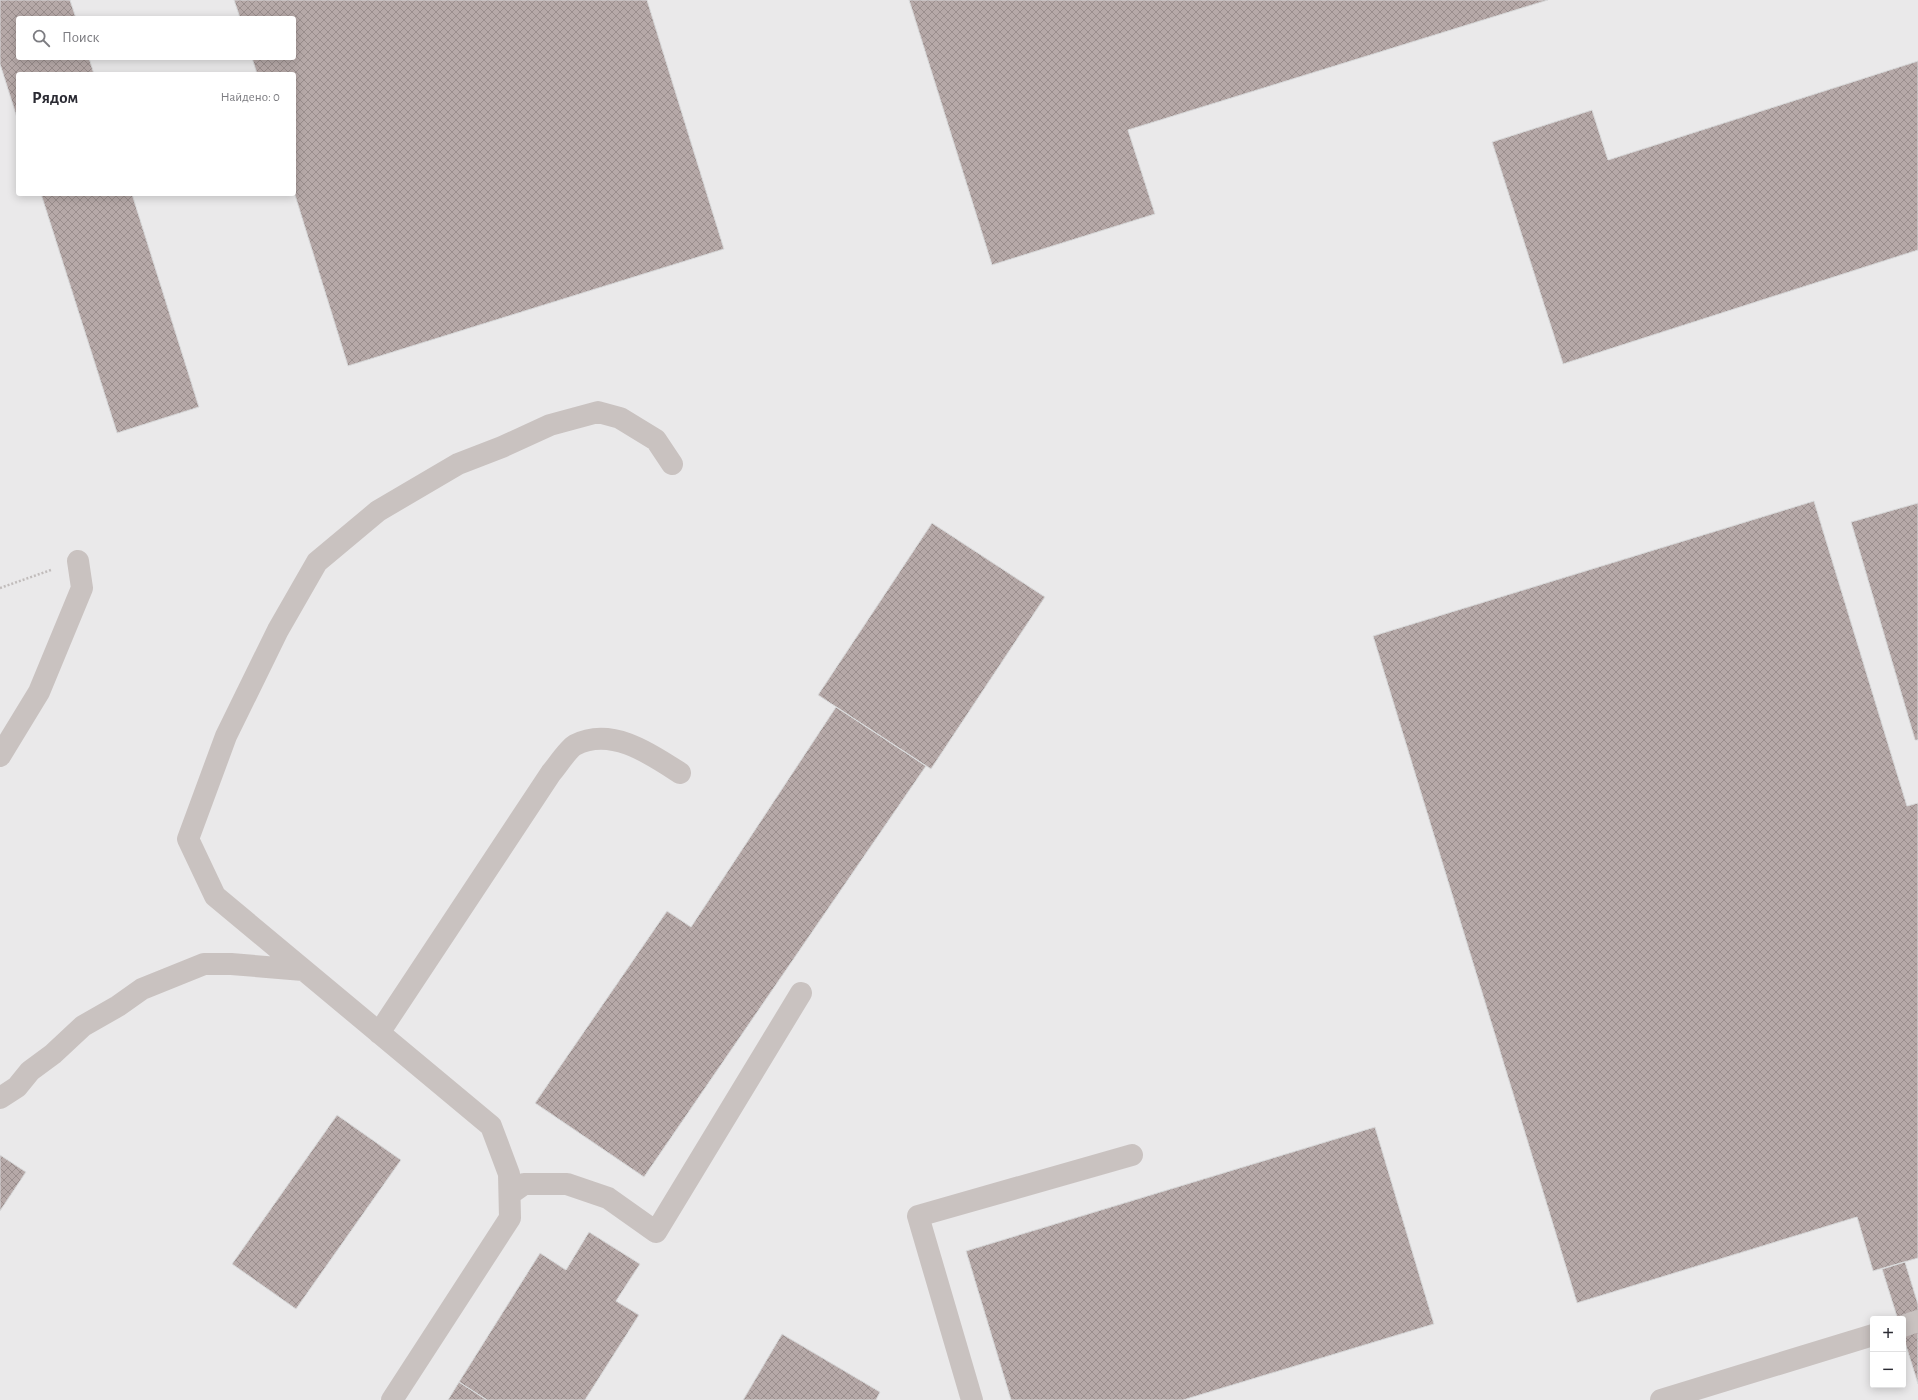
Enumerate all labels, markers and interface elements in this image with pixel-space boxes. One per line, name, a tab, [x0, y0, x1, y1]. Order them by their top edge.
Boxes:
search box	[16, 16, 296, 60]
icon: search	[30, 27, 52, 49]
text: Поиск	[62, 30, 100, 45]
text: Рядом	[32, 89, 78, 106]
text: Найдено: 0	[221, 91, 280, 104]
map controls	[1870, 1316, 1906, 1388]
button: +	[1870, 1316, 1906, 1352]
button: −	[1870, 1352, 1906, 1388]

